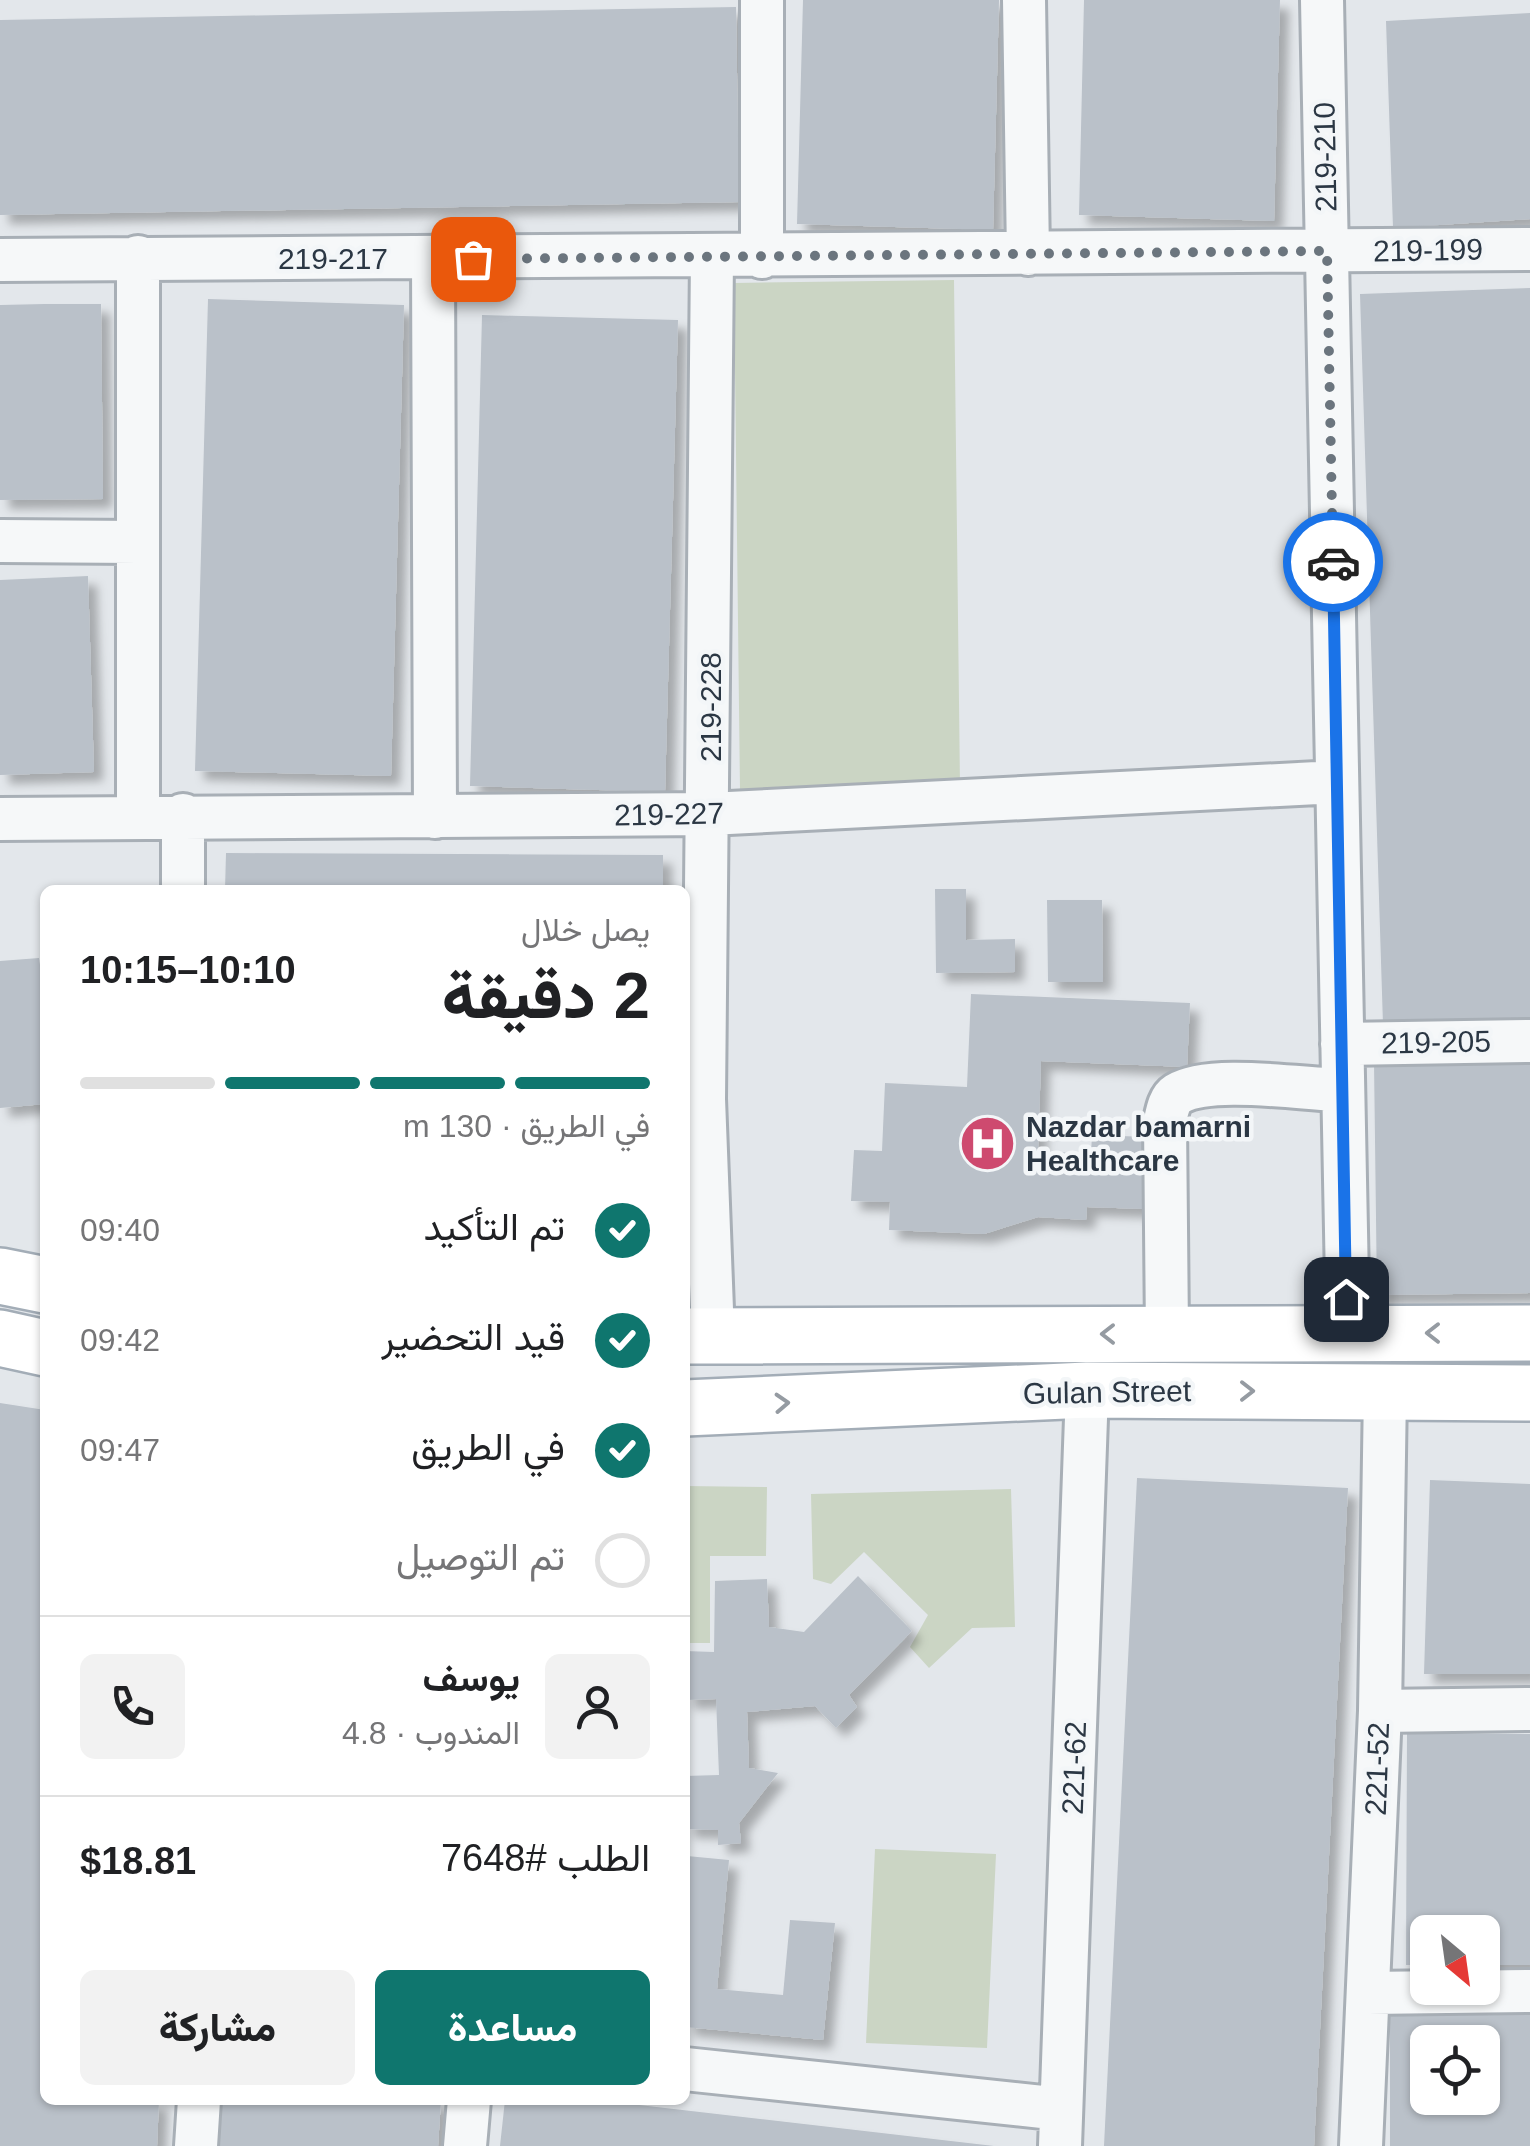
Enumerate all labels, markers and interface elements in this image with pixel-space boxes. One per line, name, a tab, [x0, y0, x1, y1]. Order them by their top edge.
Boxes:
street label: 219-210	[1308, 102, 1342, 212]
pin	[431, 217, 516, 302]
icon: bag	[446, 232, 501, 287]
street label: 219-199	[1373, 233, 1483, 267]
street label: 219-217	[278, 242, 388, 275]
courier	[1283, 512, 1383, 612]
icon: car	[1306, 535, 1361, 590]
street label: 219-228	[694, 652, 727, 762]
street label: 219-227	[614, 797, 724, 831]
text: يصل خلال	[521, 912, 650, 948]
text: 10:10–10:15	[80, 949, 296, 991]
text: 2 دقيقة	[442, 959, 650, 1032]
street label: 219-205	[1381, 1025, 1491, 1059]
text: في الطريق · 130 m	[403, 1108, 650, 1144]
place label: Nazdar bamarni Healthcare	[1026, 1110, 1251, 1177]
hospital icon: Nazdar bamarni Healthcare	[957, 1113, 1017, 1173]
icon: check	[595, 1203, 650, 1258]
text: تم التأكيد	[424, 1206, 565, 1248]
text: 09:40	[80, 1212, 160, 1248]
pin	[1304, 1257, 1389, 1342]
icon: home	[1319, 1272, 1374, 1327]
icon: check	[595, 1313, 650, 1368]
text: قيد التحضير	[381, 1316, 565, 1358]
text: 09:42	[80, 1322, 160, 1358]
one-way arrow	[1424, 1322, 1440, 1344]
one-way arrow	[1099, 1324, 1115, 1345]
street label: Gulan Street	[1023, 1374, 1192, 1410]
one-way arrow	[1240, 1380, 1256, 1402]
one-way arrow	[775, 1393, 791, 1414]
icon: check	[595, 1423, 650, 1478]
text: في الطريق	[411, 1426, 565, 1468]
text: 09:47	[80, 1432, 160, 1468]
text: تم التوصيل	[396, 1536, 565, 1578]
button: phone	[80, 1654, 185, 1759]
button: person	[545, 1654, 650, 1759]
text: يوسف	[423, 1657, 520, 1699]
text: المندوب · 4.8	[342, 1715, 520, 1751]
street label: 221-62	[1056, 1721, 1092, 1815]
street label: 221-52	[1359, 1722, 1395, 1816]
text: الطلب #7648	[441, 1837, 650, 1879]
text: $18.81	[80, 1840, 196, 1882]
north arrow	[1410, 1915, 1500, 2005]
map controls	[1410, 1915, 1500, 2115]
button: مشاركة	[80, 1970, 355, 2085]
button: مساعدة	[375, 1970, 650, 2085]
button: locate	[1410, 2025, 1500, 2115]

